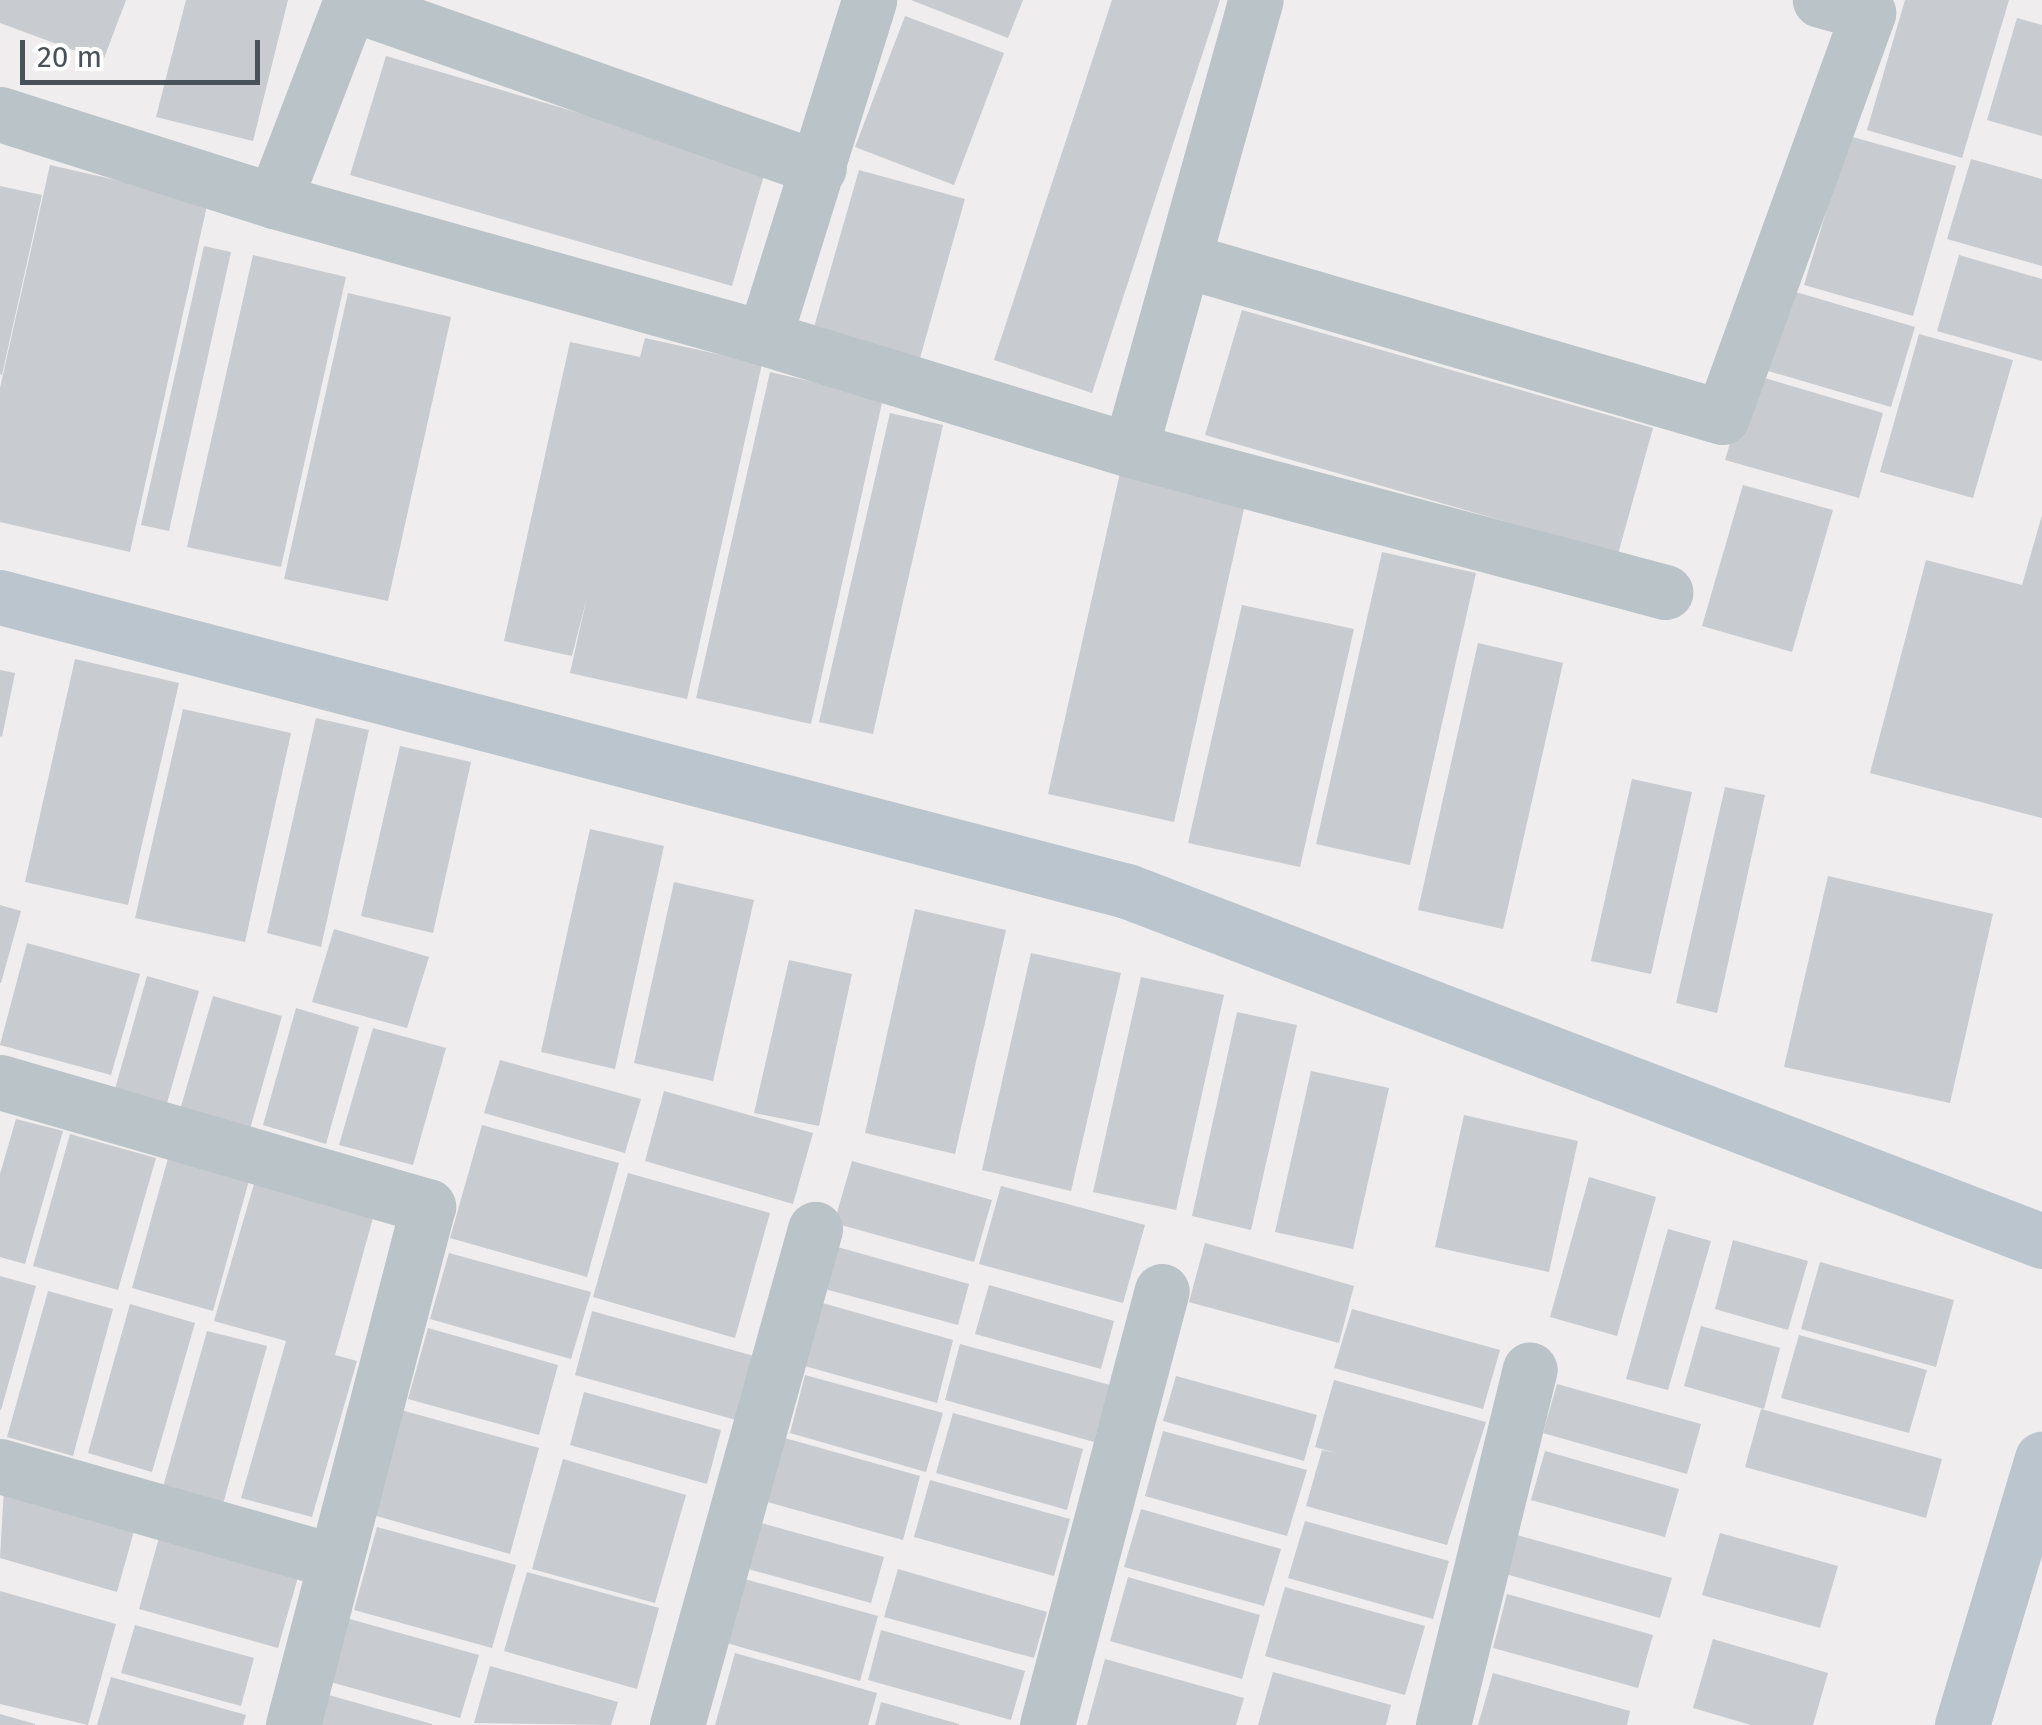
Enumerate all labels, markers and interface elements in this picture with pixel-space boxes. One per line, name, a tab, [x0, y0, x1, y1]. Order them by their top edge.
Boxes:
scale bar	[25, 20, 265, 82]
text: 20 m	[37, 39, 102, 75]

